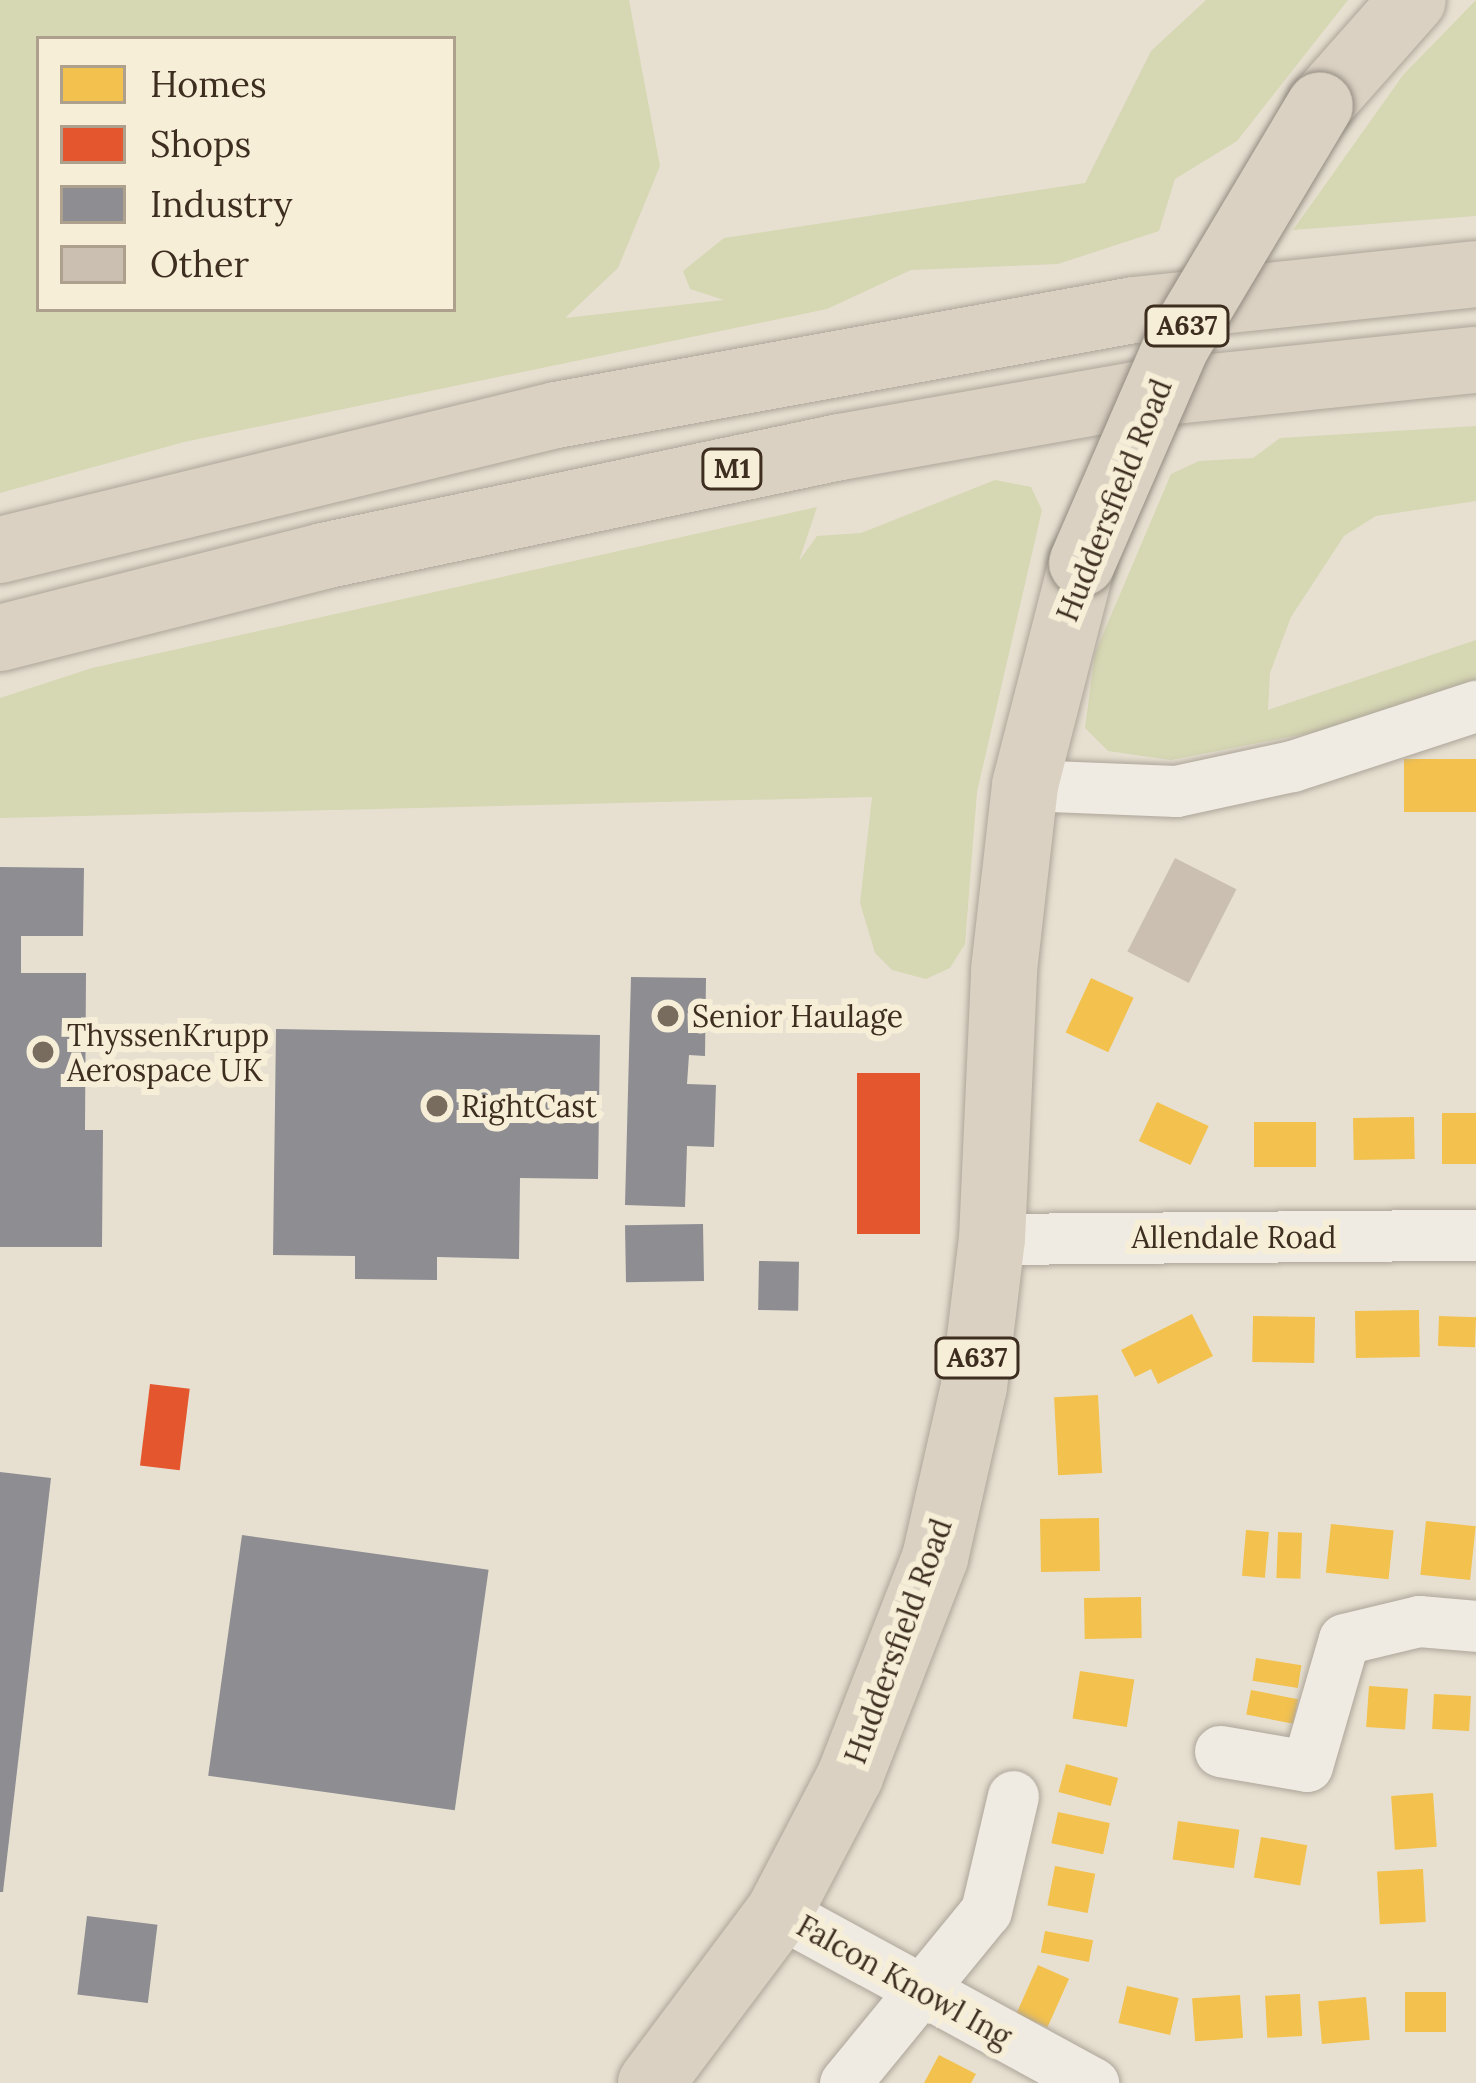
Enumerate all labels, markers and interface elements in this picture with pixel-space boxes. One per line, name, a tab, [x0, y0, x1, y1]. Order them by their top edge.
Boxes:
legend	[36, 36, 456, 312]
text: Homes	[150, 61, 267, 107]
text: Shops	[150, 121, 251, 167]
text: Industry	[150, 181, 292, 227]
text: Other	[150, 241, 249, 287]
road number: A637	[1142, 305, 1232, 347]
street label: Huddersfield Road	[1049, 374, 1179, 626]
road number: M1	[699, 448, 765, 490]
place label: Senior Haulage	[692, 998, 903, 1034]
marker: Senior Haulage	[655, 1003, 681, 1029]
place label: ThyssenKrupp Aerospace UK	[67, 1017, 269, 1088]
marker: ThyssenKrupp Aerospace UK	[30, 1039, 56, 1065]
place label: RightCast	[461, 1088, 597, 1124]
marker: RightCast	[424, 1093, 450, 1119]
street label: Allendale Road	[1132, 1219, 1336, 1255]
road number: A637	[932, 1337, 1022, 1379]
street label: Huddersfield Road	[837, 1513, 959, 1769]
street label: Falcon Knowl Ing	[791, 1907, 1017, 2055]

